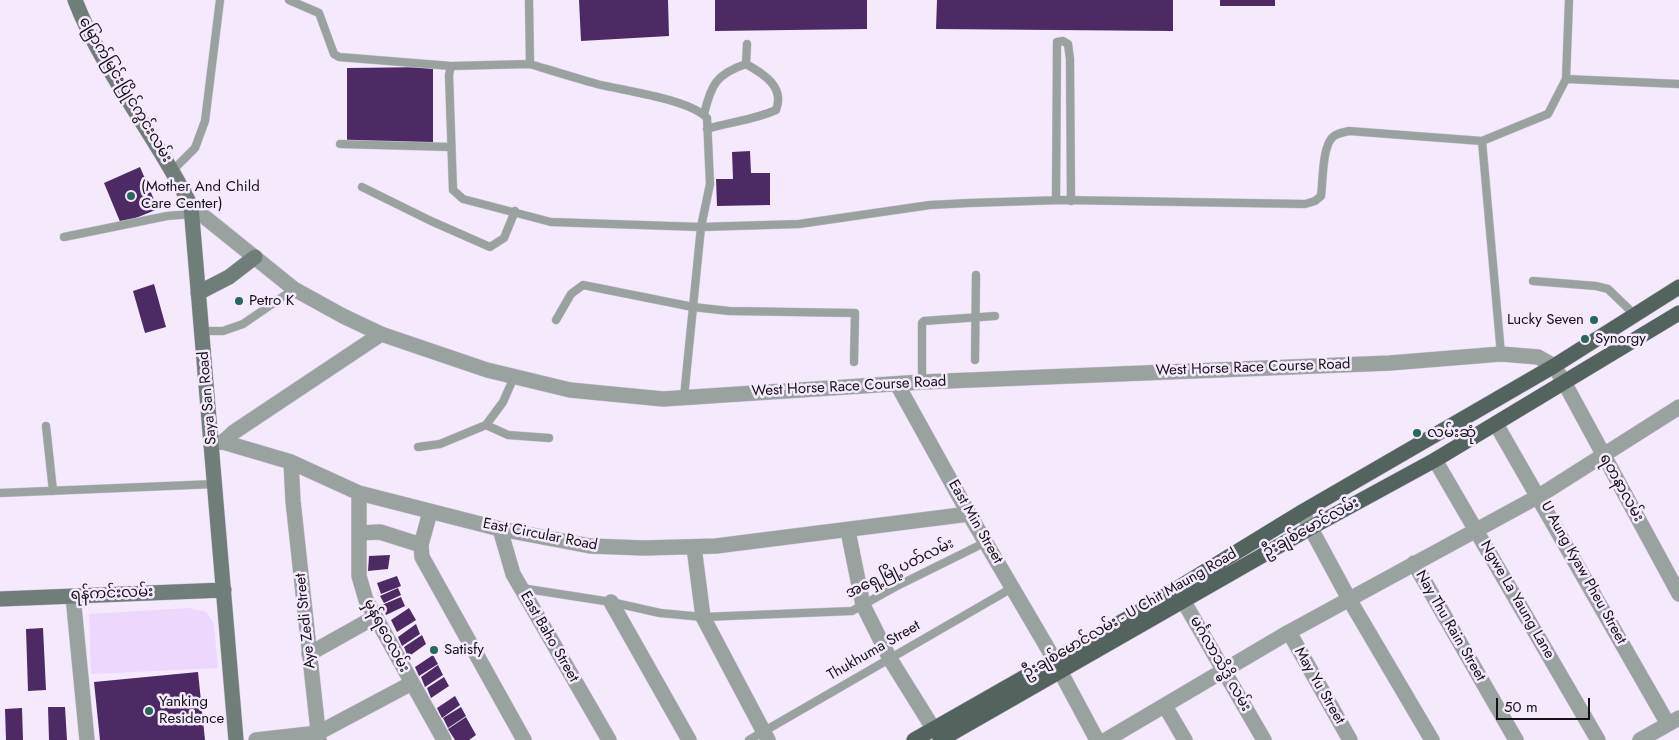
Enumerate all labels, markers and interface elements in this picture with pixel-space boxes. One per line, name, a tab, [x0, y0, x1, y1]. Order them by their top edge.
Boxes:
street label: မြောက်မြင်းပြိုင်ကွင်းလမ်း	[74, 14, 176, 166]
place label: (Mother And Child Care Center)	[141, 178, 260, 213]
marker: (Mother And Child Care Center)	[125, 190, 137, 202]
place label: Petro K	[249, 292, 294, 310]
marker: Petro K	[233, 295, 245, 307]
place label: Lucky Seven	[1507, 311, 1584, 329]
marker: Lucky Seven	[1588, 314, 1600, 326]
place label: Synorgy	[1595, 330, 1646, 348]
marker: Synorgy	[1579, 333, 1591, 345]
street label: Saya San Road	[195, 350, 221, 446]
street label: West Horse Race Course Road	[1155, 356, 1351, 380]
street label: West Horse Race Course Road	[751, 373, 947, 401]
place label: လမ်းဆုံ	[1427, 424, 1476, 442]
marker: လမ်းဆုံ	[1411, 427, 1423, 439]
street label: ရတနာလမ်း	[1595, 451, 1647, 525]
street label: East Min Street	[944, 477, 1006, 567]
street label: ဦးချစ်မောင်လမ်း	[1260, 494, 1362, 562]
street label: U Aung Kyaw Pheu Street	[1536, 498, 1630, 648]
street label: East Circular Road	[481, 515, 599, 555]
street label: အရှေ့မြို့ပတ်လမ်း	[843, 535, 957, 603]
street label: Ngwe La Yaung Lane	[1476, 538, 1558, 662]
street label: ဦးချစ်မောင်လမ်း - U Chit Maung Road	[1020, 545, 1240, 683]
street label: Nay Thu Rain Street	[1411, 567, 1489, 685]
street label: Aye Zedi Street	[292, 572, 320, 670]
street label: ရန်ကင်းလမ်း	[70, 584, 154, 604]
street label: East Baho Street	[516, 589, 582, 685]
street label: မှန်ရဝေလမ်း	[359, 596, 413, 676]
street label: မင်္ဂလာသိဒ္ဓိ လမ်း	[1185, 613, 1255, 715]
street label: Thukhuma Street	[824, 617, 924, 685]
place label: Satisfy	[444, 641, 484, 659]
marker: Satisfy	[428, 644, 440, 656]
street label: May Yu Street	[1290, 644, 1348, 728]
scale bar	[1499, 688, 1593, 720]
place label: Yanking Residence	[159, 693, 224, 728]
text: 50 m	[1504, 696, 1538, 718]
marker: Yanking Residence	[143, 705, 155, 717]

